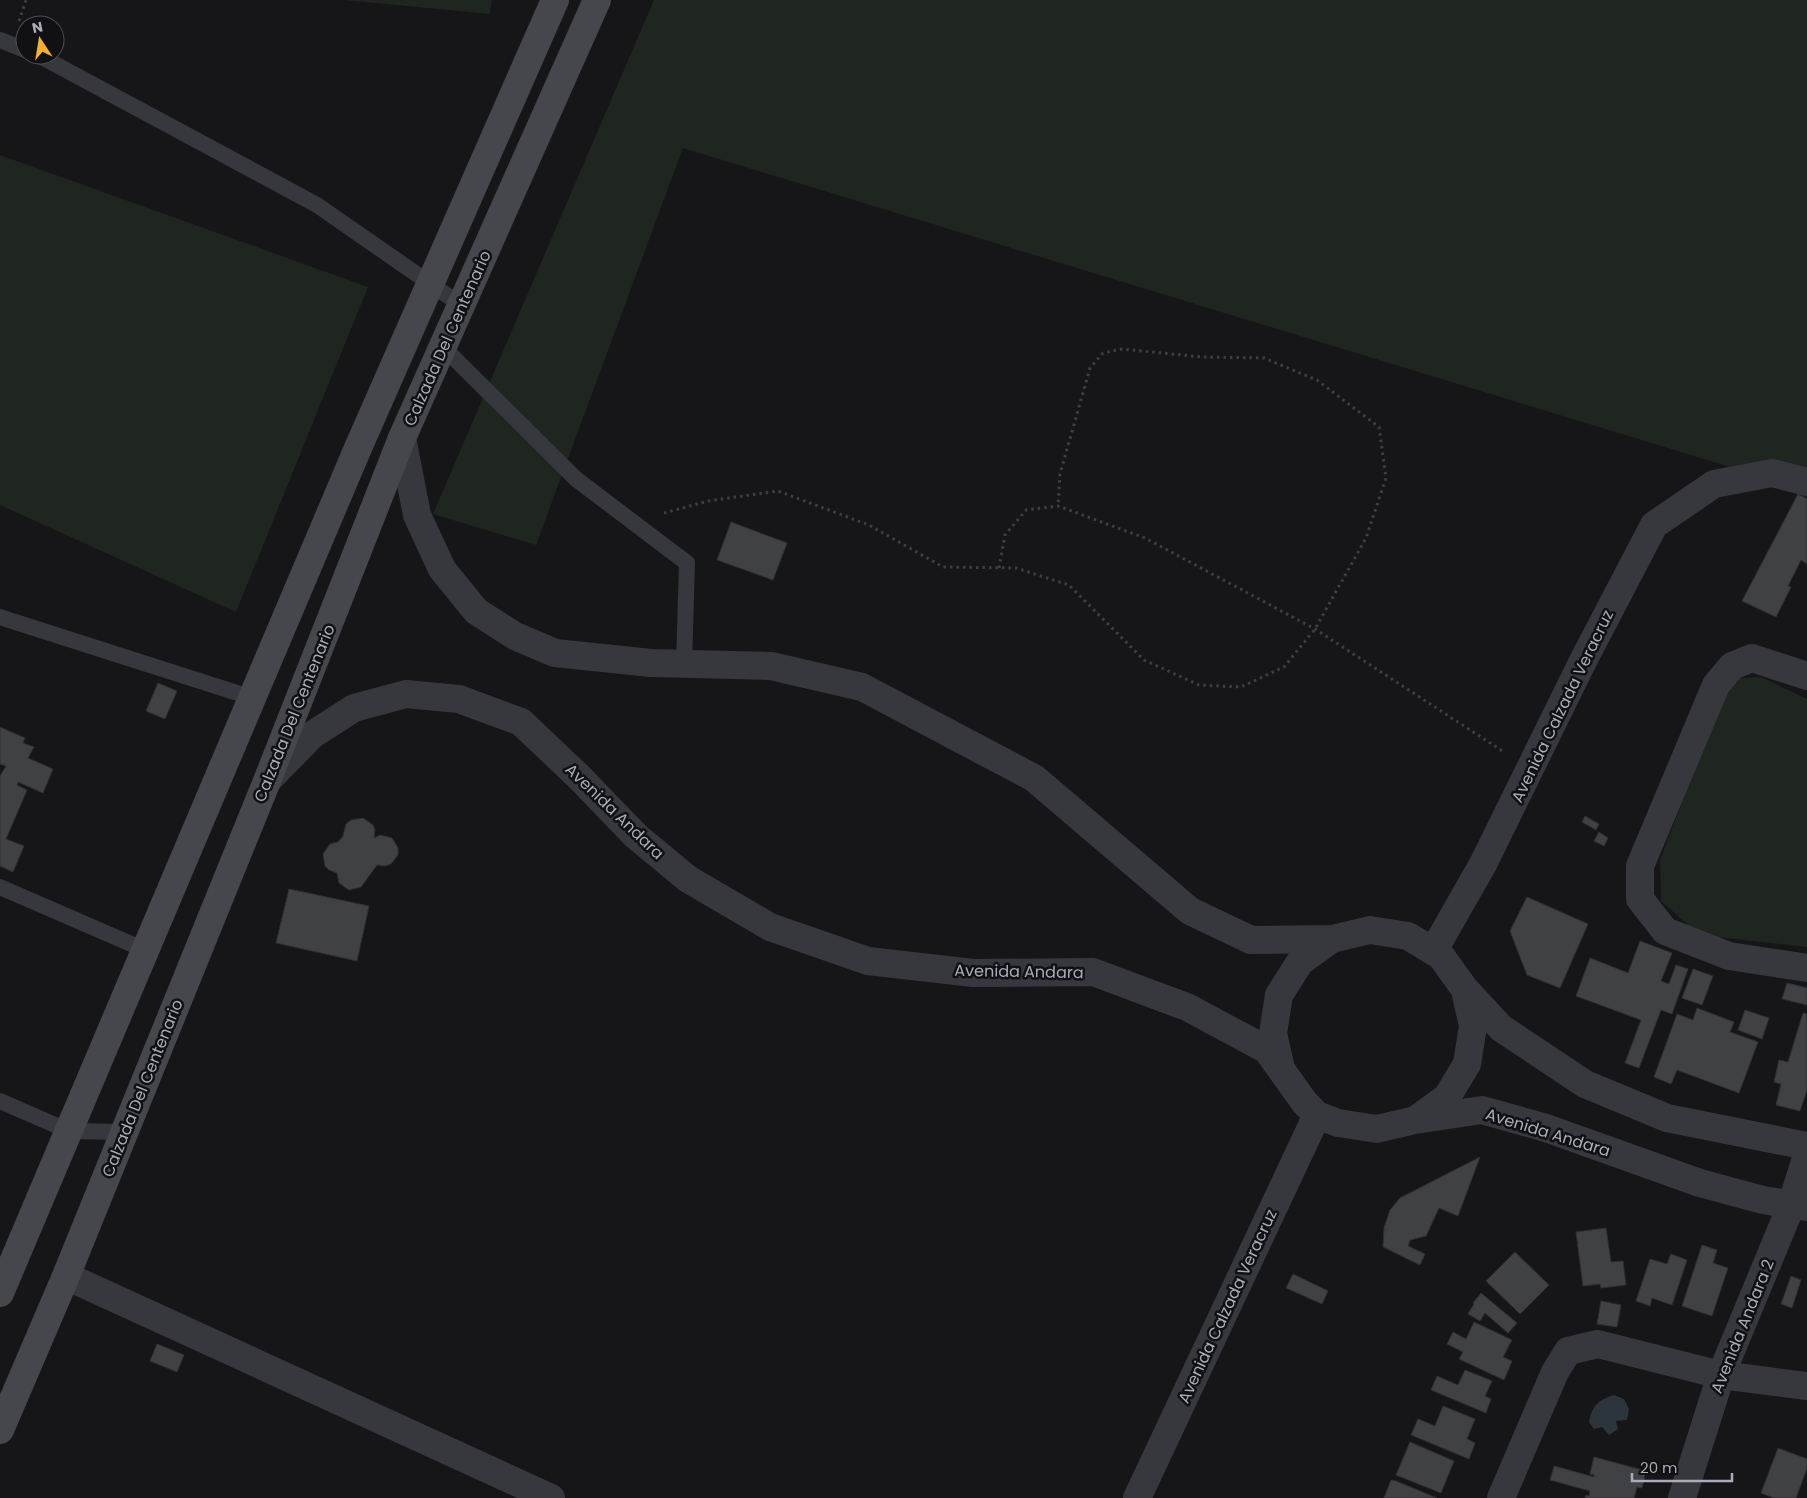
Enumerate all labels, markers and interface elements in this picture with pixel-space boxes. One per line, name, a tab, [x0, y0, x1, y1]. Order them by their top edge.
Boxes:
north arrow	[15, 15, 65, 65]
text: N	[30, 16, 45, 38]
street label: Calzada Del Centenario	[398, 247, 497, 430]
street label: Avenida Calzada Veracruz	[1506, 606, 1619, 806]
street label: Calzada Del Centenario	[248, 621, 341, 806]
street label: Avenida Andara	[560, 758, 669, 865]
street label: Avenida Andara	[954, 959, 1084, 984]
street label: Calzada Del Centenario	[96, 996, 189, 1181]
street label: Avenida Andara	[1483, 1103, 1613, 1162]
street label: Avenida Calzada Veracruz	[1172, 1205, 1283, 1407]
street label: Avenida Andara 2	[1705, 1256, 1780, 1397]
scale bar	[1632, 1450, 1732, 1482]
text: 20 m	[1640, 1457, 1678, 1478]

